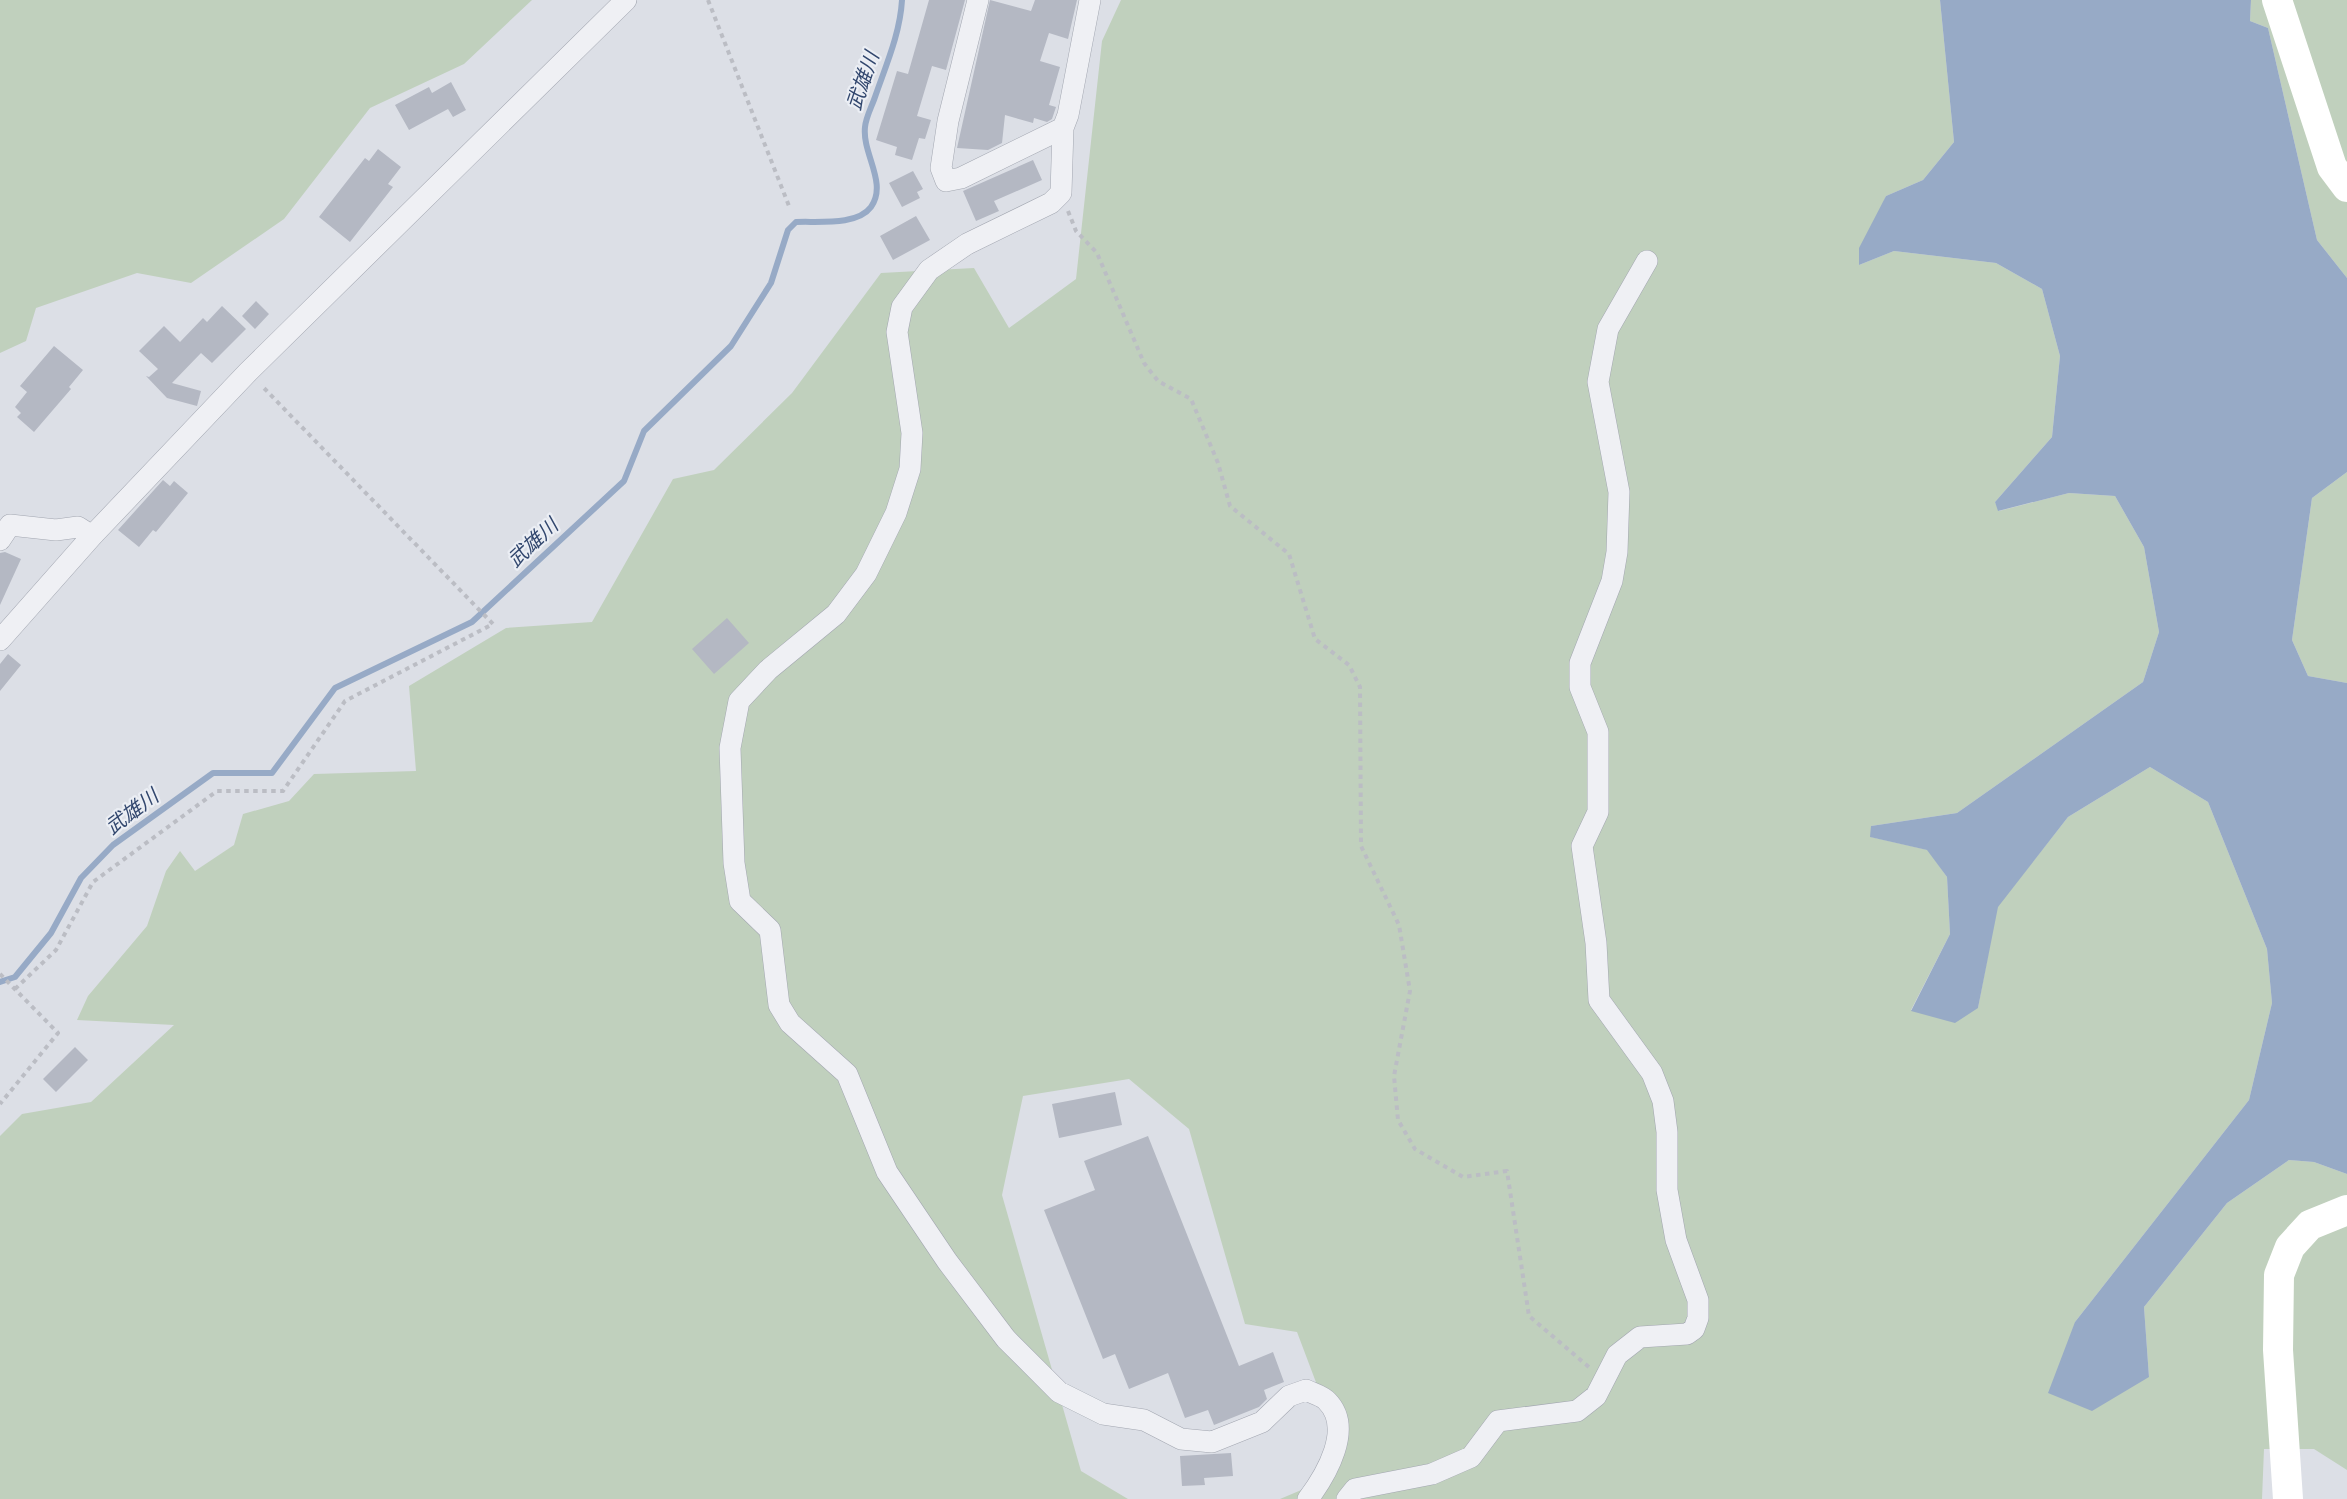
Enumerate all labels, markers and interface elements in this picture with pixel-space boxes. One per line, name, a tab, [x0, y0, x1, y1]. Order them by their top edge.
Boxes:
water label: 武雄川	[841, 47, 885, 113]
water label: 武雄川	[503, 512, 565, 573]
water label: 武雄川	[101, 783, 165, 840]

